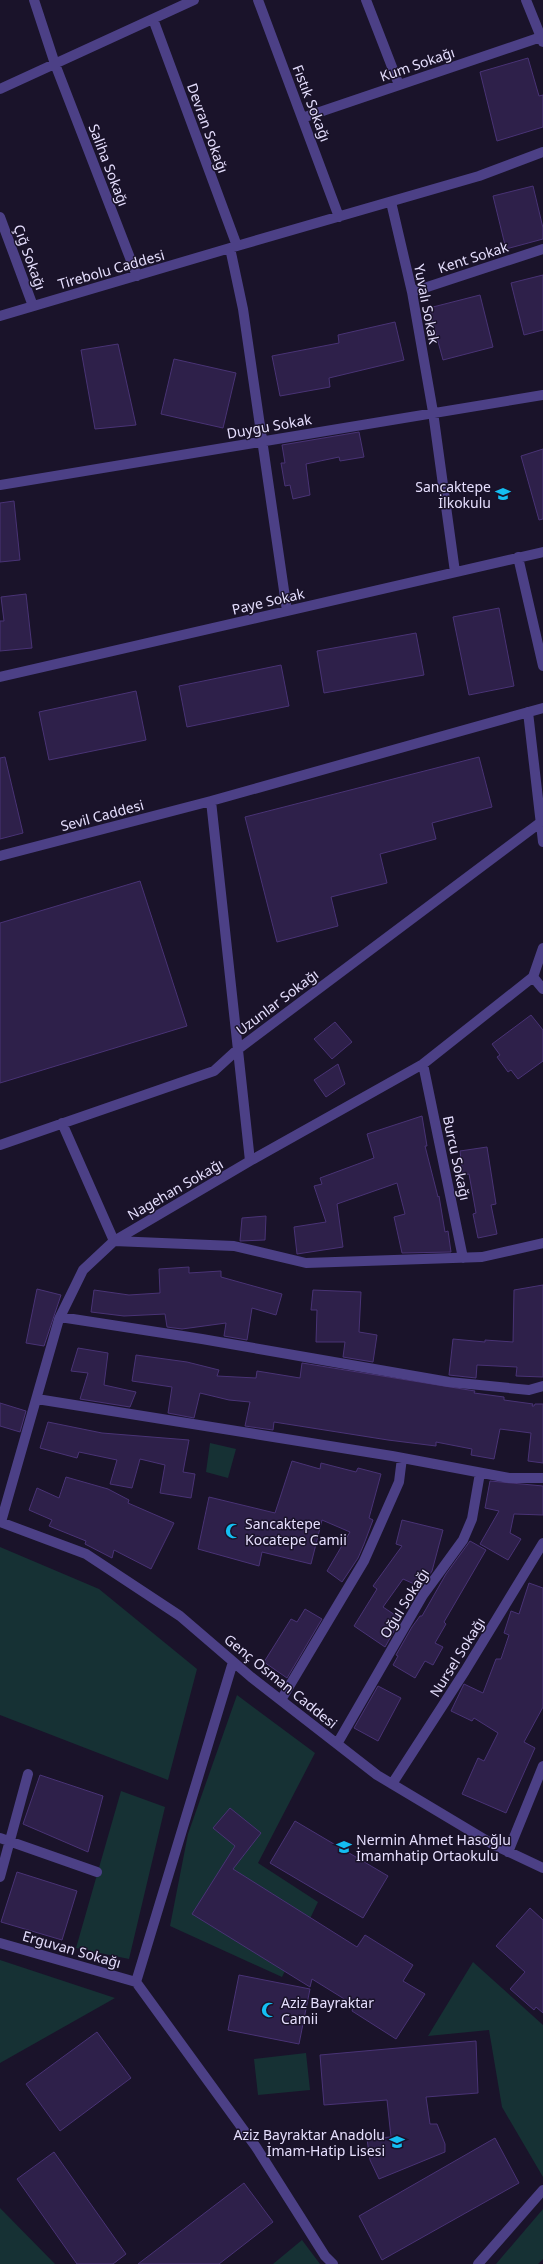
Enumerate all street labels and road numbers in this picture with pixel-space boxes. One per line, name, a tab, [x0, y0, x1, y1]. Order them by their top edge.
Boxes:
street label: Kum Sokağı	[377, 42, 457, 86]
street label: Fıstık Sokağı	[289, 62, 335, 144]
street label: Devran Sokağı	[183, 80, 233, 176]
street label: Saliha Sokağı	[85, 121, 133, 209]
street label: Çığ Sokağı	[9, 222, 51, 292]
street label: Kent Sokak	[435, 237, 511, 277]
street label: Tirebolu Caddesi	[56, 245, 166, 293]
street label: Yuvalı Sokak	[410, 262, 444, 346]
street label: Duygu Sokak	[225, 409, 313, 443]
street label: Paye Sokak	[230, 583, 307, 619]
street label: Sevil Caddesi	[58, 795, 146, 835]
street label: Uzunlar Sokağı	[232, 965, 322, 1039]
street label: Burcu Sokağı	[439, 1114, 475, 1202]
street label: Nagehan Sokağı	[124, 1154, 226, 1224]
street label: Oğul Sokağı	[375, 1564, 433, 1642]
street label: Nursel Sokağı	[425, 1614, 489, 1700]
street label: Genç Osman Caddesi	[221, 1630, 341, 1732]
street label: Erguvan Sokağı	[21, 1926, 123, 1972]

